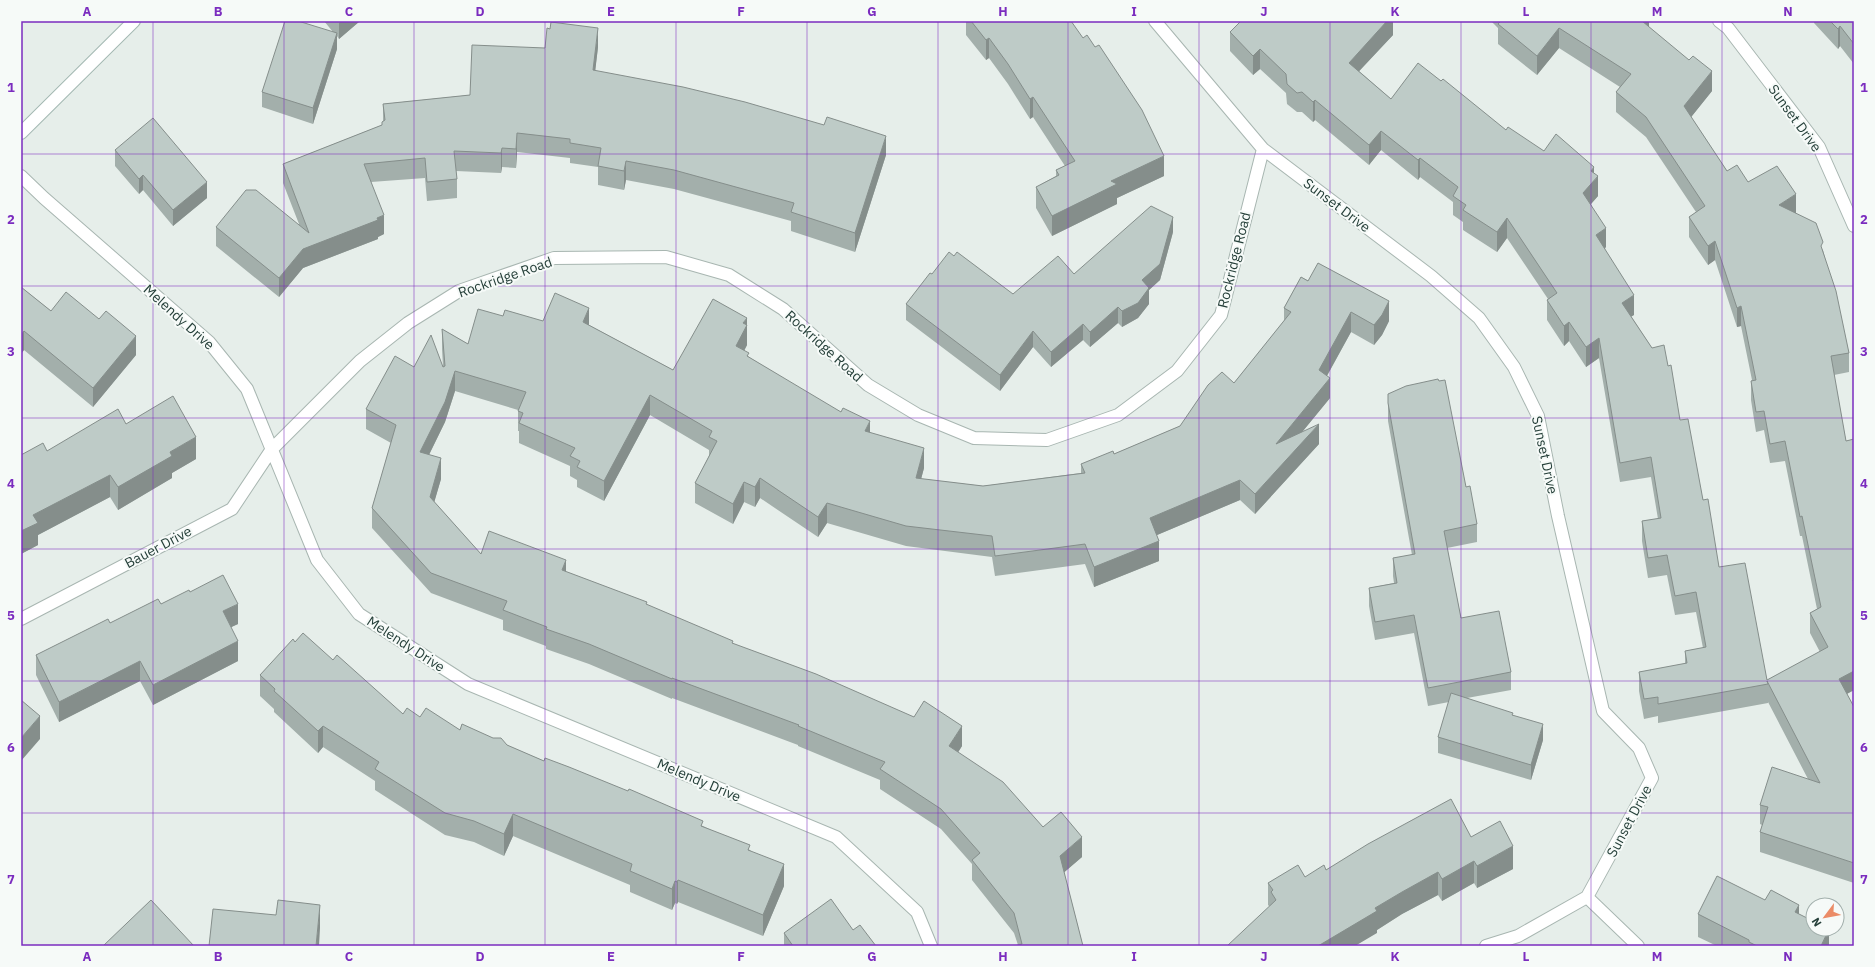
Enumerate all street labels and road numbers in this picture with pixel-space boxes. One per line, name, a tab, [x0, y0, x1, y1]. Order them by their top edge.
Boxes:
street label: Sunset Drive	[1764, 81, 1826, 156]
street label: Sunset Drive	[1300, 174, 1374, 236]
street label: Rockridge Road	[1213, 210, 1255, 310]
street label: Rockridge Road	[456, 252, 554, 302]
street label: Melendy Drive	[140, 280, 218, 354]
street label: Rockridge Road	[781, 306, 867, 386]
street label: Sunset Drive	[1528, 414, 1562, 496]
street label: Bauer Drive	[121, 522, 195, 572]
street label: Melendy Drive	[364, 612, 449, 676]
street label: Melendy Drive	[654, 754, 744, 806]
street label: Sunset Drive	[1602, 782, 1656, 860]

